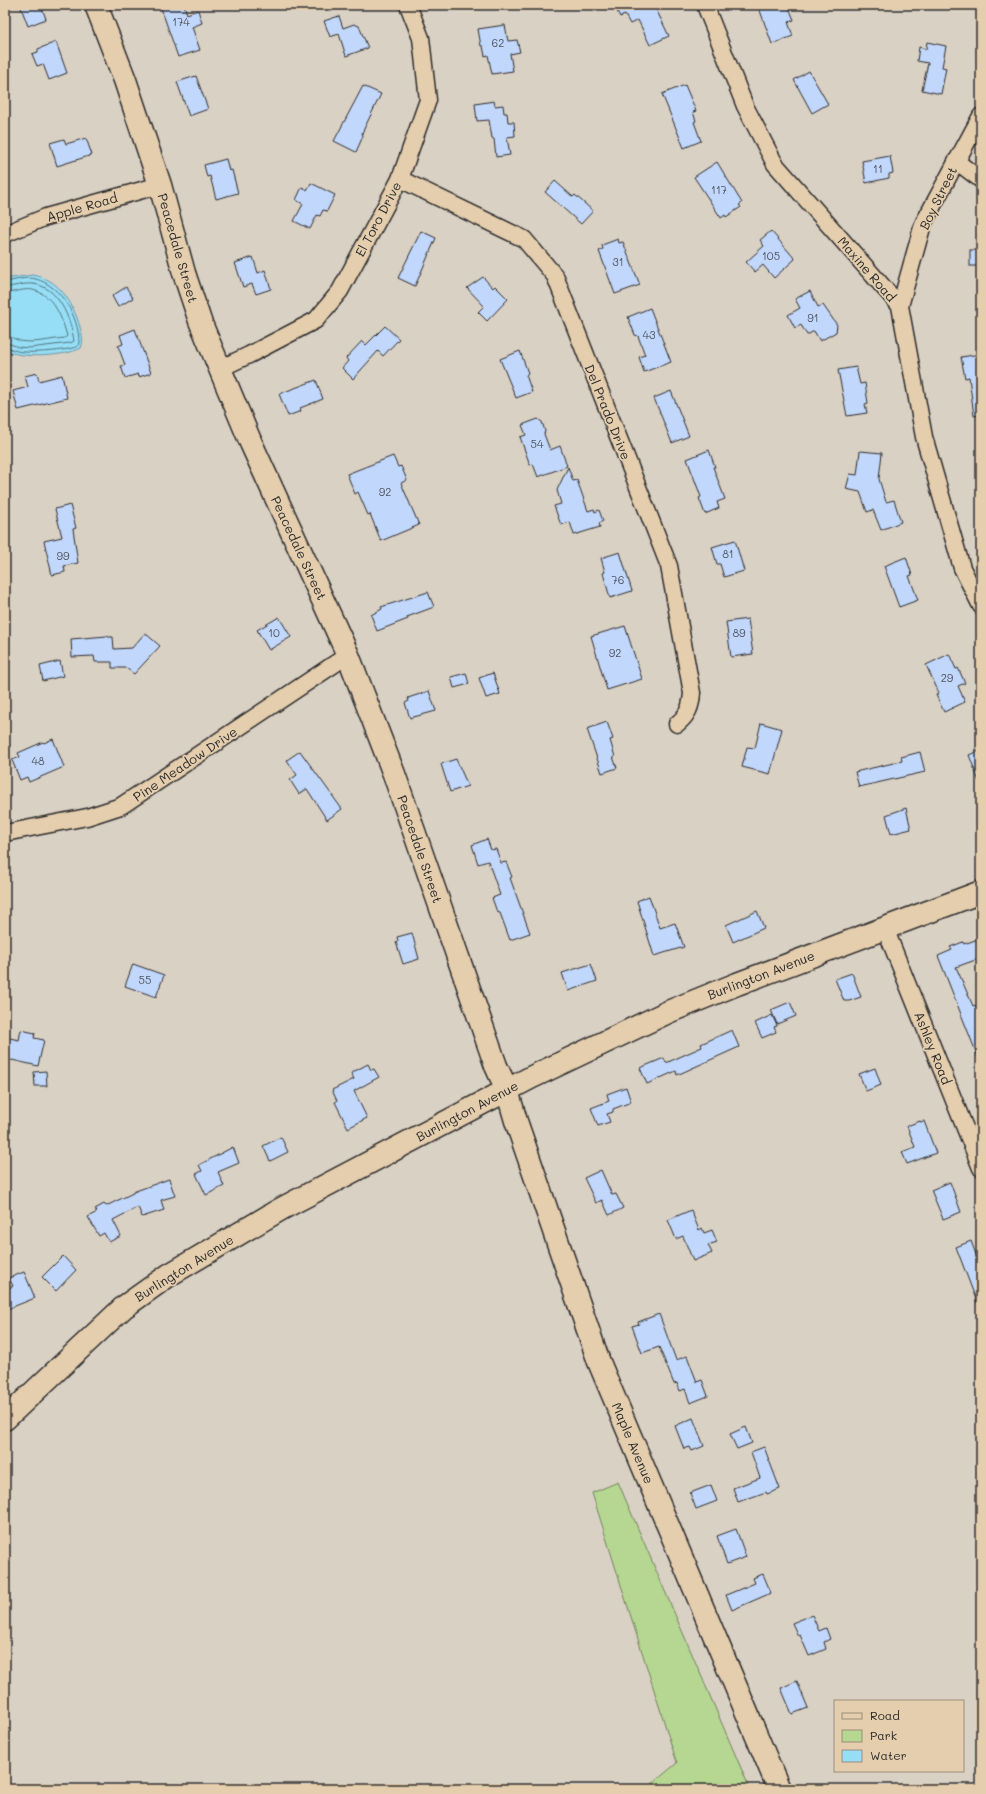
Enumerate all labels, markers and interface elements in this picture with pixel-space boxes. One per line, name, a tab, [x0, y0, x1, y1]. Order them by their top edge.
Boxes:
house number: 174	[172, 14, 190, 29]
house number: 62	[492, 35, 504, 50]
house number: 11	[873, 161, 883, 176]
street label: Boy Street	[915, 163, 960, 232]
street label: El Toro Drive	[351, 178, 404, 259]
house number: 117	[711, 182, 727, 197]
street label: Apple Road	[44, 188, 119, 225]
street label: Peacedale Street	[155, 191, 202, 305]
street label: Maxine Road	[834, 233, 900, 305]
house number: 105	[762, 248, 780, 263]
house number: 31	[612, 254, 624, 269]
house number: 91	[807, 310, 819, 325]
house number: 43	[643, 327, 656, 342]
street label: Del Prado Drive	[582, 362, 635, 462]
house number: 54	[531, 436, 544, 451]
house number: 92	[379, 484, 391, 499]
street label: Peacedale Street	[268, 493, 331, 603]
house number: 81	[722, 546, 734, 561]
house number: 99	[56, 548, 70, 563]
house number: 76	[612, 572, 624, 587]
house number: 10	[268, 625, 280, 640]
house number: 89	[732, 625, 746, 640]
house number: 92	[609, 645, 621, 660]
house number: 29	[941, 670, 954, 685]
street label: Pine Meadow Drive	[129, 722, 240, 805]
house number: 48	[31, 753, 45, 768]
street label: Peacedale Street	[394, 793, 447, 905]
street label: Burlington Avenue	[705, 946, 817, 1003]
house number: 55	[139, 972, 151, 987]
street label: Ashley Road	[911, 1009, 956, 1087]
street label: Burlington Avenue	[413, 1076, 521, 1145]
street label: Burlington Avenue	[131, 1230, 236, 1305]
street label: Maple Avenue	[609, 1399, 658, 1486]
legend	[834, 1700, 964, 1772]
text: Road	[870, 1707, 900, 1723]
text: Park	[870, 1727, 897, 1743]
text: Water	[870, 1747, 907, 1763]

